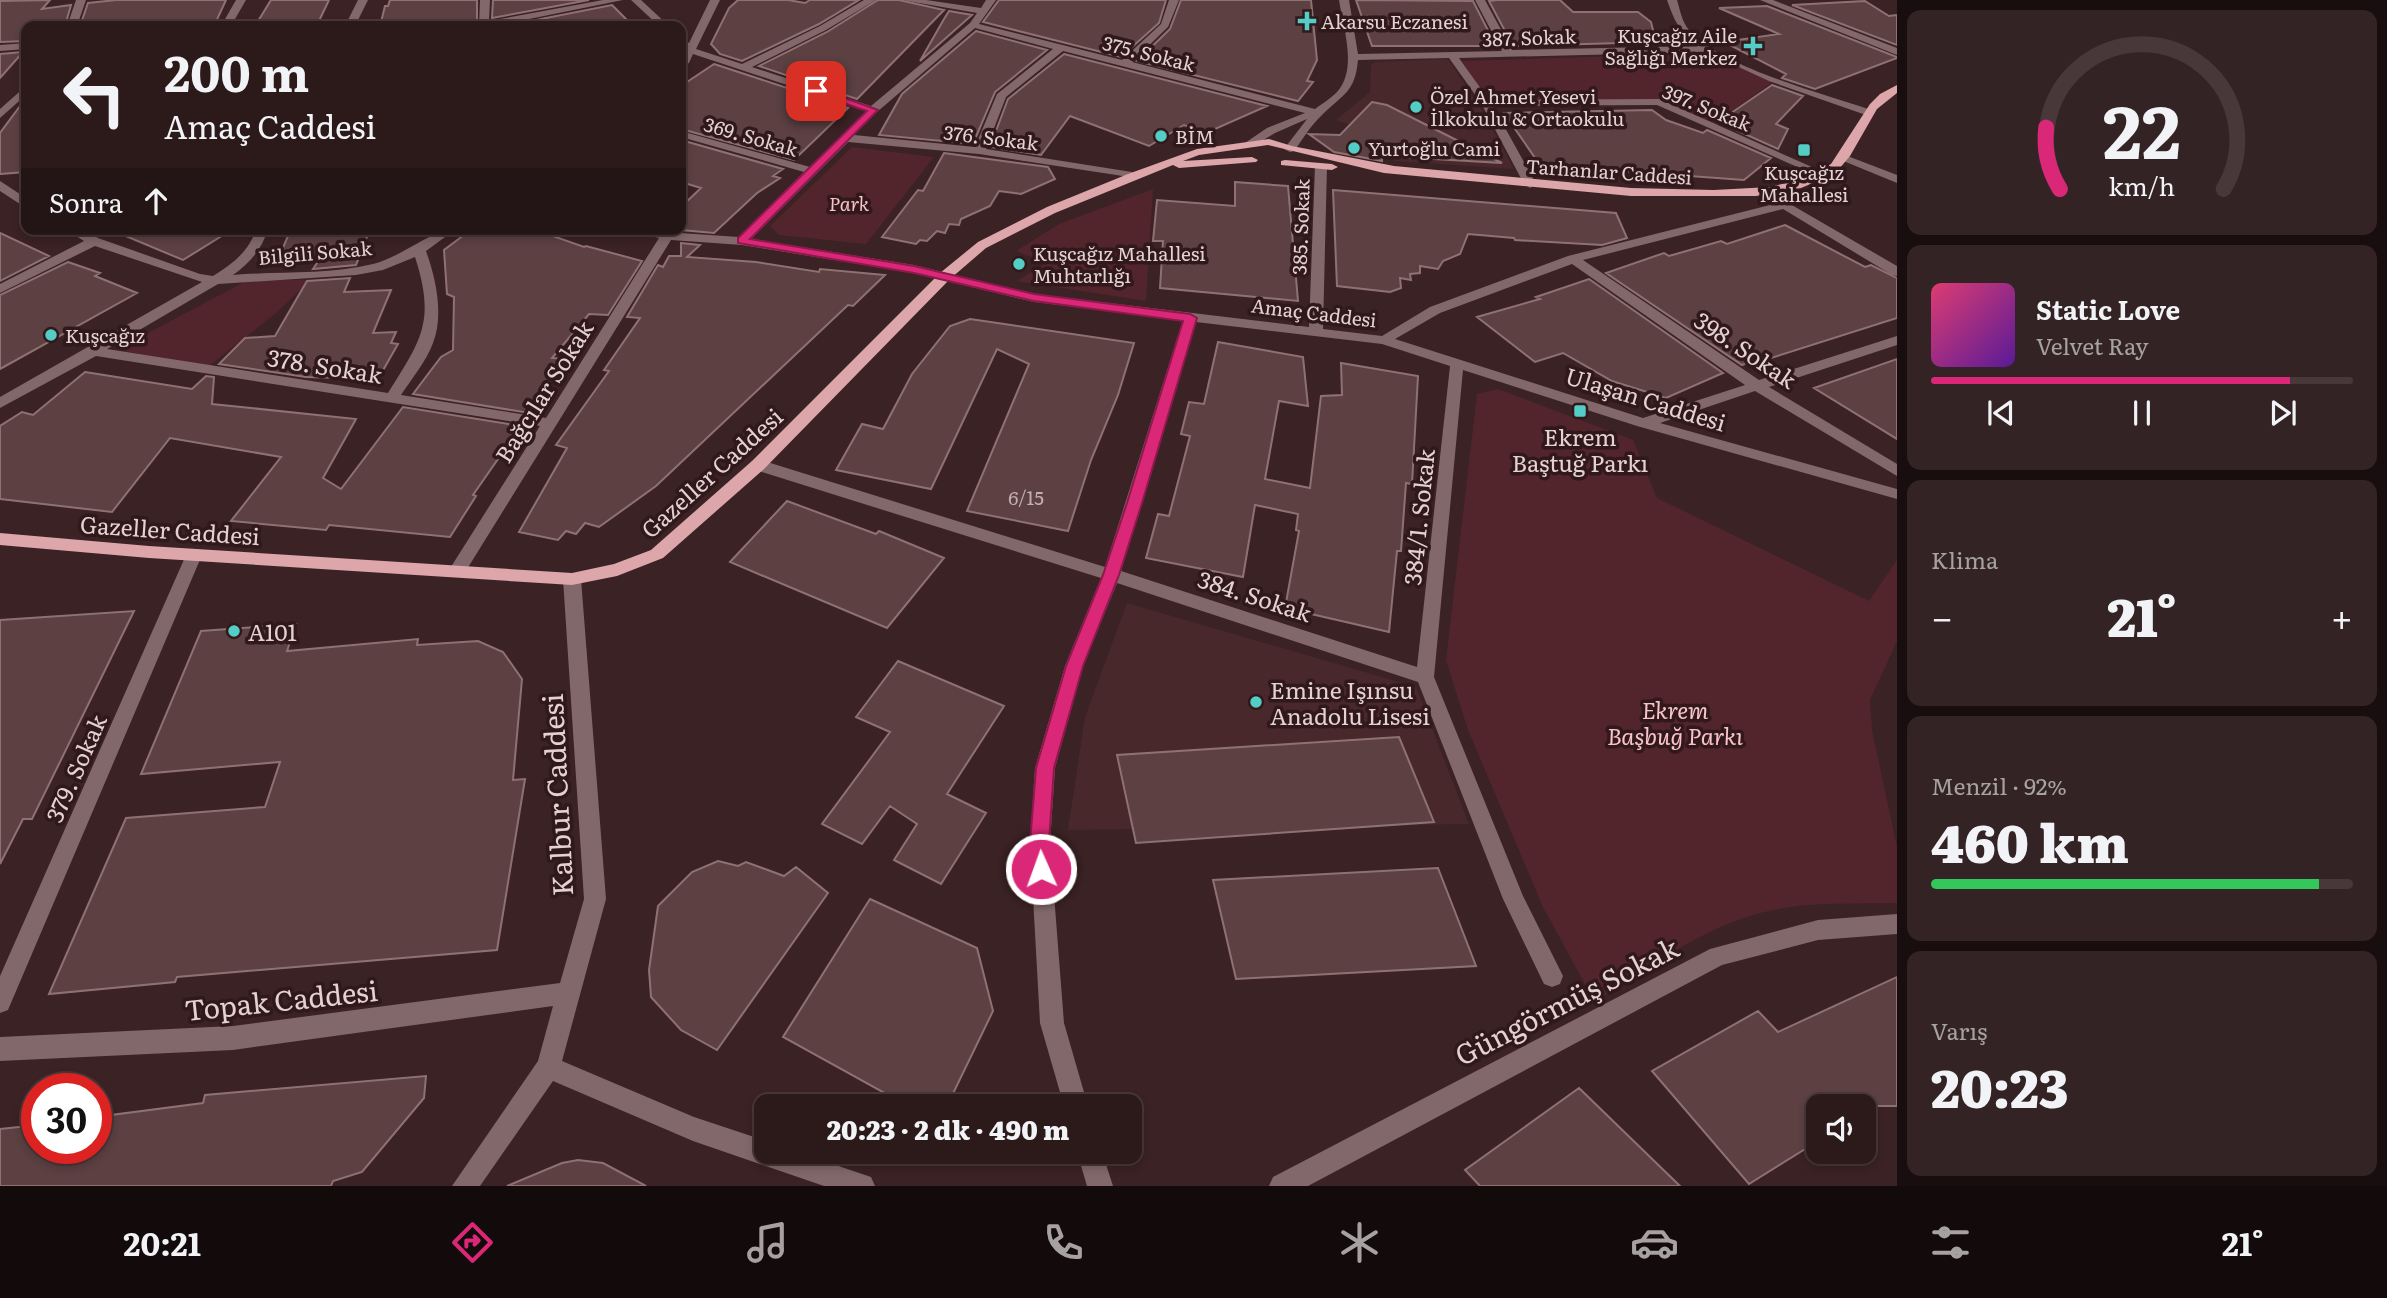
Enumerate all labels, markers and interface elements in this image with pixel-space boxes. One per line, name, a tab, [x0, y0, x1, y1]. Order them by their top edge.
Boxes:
place label: Akarsu Eczanesi	[1321, 7, 1468, 35]
marker: Akarsu Eczanesi	[1299, 13, 1315, 29]
street label: 387. Sokak	[1482, 21, 1577, 53]
place label: Kuşcağız Aile Sağlığı Merkez	[1605, 21, 1737, 71]
street label: 375. Sokak	[1100, 28, 1199, 78]
text: 200 m	[164, 34, 309, 107]
marker: Kuşcağız Aile Sağlığı Merkez	[1743, 36, 1763, 56]
icon: left	[49, 49, 140, 140]
pin	[786, 61, 846, 121]
icon: arrive	[797, 72, 835, 110]
text: 22	[2103, 73, 2181, 181]
street label: 397. Sokak	[1658, 77, 1756, 138]
place label: Özel Ahmet Yesevi İlkokulu & Ortaokulu	[1430, 82, 1624, 132]
marker: Özel Ahmet Yesevi İlkokulu & Ortaokulu	[1408, 99, 1424, 115]
text: Amaç Caddesi	[164, 101, 376, 149]
street label: 369. Sokak	[701, 109, 801, 163]
street label: 376. Sokak	[942, 117, 1040, 157]
place label: BİM	[1175, 122, 1214, 150]
marker: BİM	[1153, 128, 1169, 144]
place label: Yurtoğlu Cami	[1368, 134, 1500, 162]
marker: Yurtoğlu Cami	[1346, 140, 1362, 156]
marker: Kuşcağız Mahallesi	[1796, 142, 1812, 158]
street label: Tarhanlar Caddesi	[1525, 151, 1693, 191]
place label: Kuşcağız Mahallesi	[1760, 158, 1848, 208]
text: km/h	[2109, 166, 2175, 203]
street label: 385. Sokak	[1284, 178, 1316, 276]
text: Sonra	[49, 182, 123, 221]
icon: ahead	[137, 182, 175, 220]
park label: Park	[829, 189, 870, 217]
street label: Bilgili Sokak	[257, 233, 374, 271]
place label: Kuşcağız Mahallesi Muhtarlığı	[1033, 239, 1206, 289]
marker: Kuşcağız Mahallesi Muhtarlığı	[1011, 256, 1027, 272]
text: Static Love	[2036, 289, 2180, 328]
street label: Amaç Caddesi	[1250, 290, 1378, 334]
street label: 398. Sokak	[1688, 302, 1805, 396]
street label: Bağcılar Sokak	[486, 313, 601, 469]
place label: Kuşcağız	[65, 321, 145, 349]
marker: Kuşcağız	[43, 327, 59, 343]
text: Velvet Ray	[2036, 328, 2148, 362]
street label: 378. Sokak	[265, 339, 386, 391]
street label: Ulaşan Caddesi	[1561, 357, 1731, 439]
icon: previous	[1982, 394, 2020, 432]
icon: pause	[2123, 394, 2161, 432]
icon: next	[2264, 394, 2302, 432]
street label: Gazeller Caddesi	[633, 399, 790, 545]
marker: Ekrem Baştuğ Parkı	[1572, 403, 1588, 419]
place label: Ekrem Baştuğ Parkı	[1512, 419, 1649, 479]
street label: 384/1. Sokak	[1394, 446, 1442, 587]
house number: 6/15	[1008, 483, 1044, 511]
street label: Gazeller Caddesi	[79, 506, 261, 552]
text: Klima	[1931, 542, 1998, 576]
street label: 384. Sokak	[1194, 561, 1317, 630]
text: 21°	[2107, 576, 2177, 653]
text: −	[1931, 587, 1953, 644]
text: +	[2331, 587, 2353, 644]
place label: A101	[248, 614, 297, 648]
marker: A101	[226, 623, 242, 639]
place label: Emine Işınsu Anadolu Lisesi	[1270, 672, 1430, 732]
park label: Ekrem Başbuğ Parkı	[1607, 692, 1743, 752]
street label: Kalbur Caddesi	[530, 693, 582, 897]
marker: Emine Işınsu Anadolu Lisesi	[1248, 694, 1264, 710]
street label: 379. Sokak	[36, 708, 114, 827]
text: Menzil · 92%	[1931, 768, 2067, 802]
text: 460 km	[1931, 802, 2129, 879]
position arrow	[1004, 832, 1078, 906]
street label: Güngörmüş Sokak	[1447, 925, 1686, 1075]
street label: Topak Caddesi	[182, 968, 380, 1030]
text: Varış	[1931, 1013, 1988, 1047]
text: 20:23	[1931, 1047, 2068, 1124]
speed limit sign: 30	[21, 1073, 112, 1164]
map controls	[1806, 1094, 1876, 1164]
button: sound	[1806, 1094, 1876, 1164]
text: 20:23 · 2 dk · 490 m	[827, 1109, 1069, 1148]
text: 20:21	[123, 1218, 201, 1266]
icon: directions	[448, 1218, 497, 1267]
icon: music	[743, 1218, 792, 1267]
icon: phone	[1039, 1218, 1088, 1267]
icon: climate	[1335, 1218, 1384, 1267]
icon: car	[1630, 1218, 1679, 1267]
icon: filters	[1926, 1218, 1975, 1267]
text: 21°	[2222, 1218, 2264, 1266]

